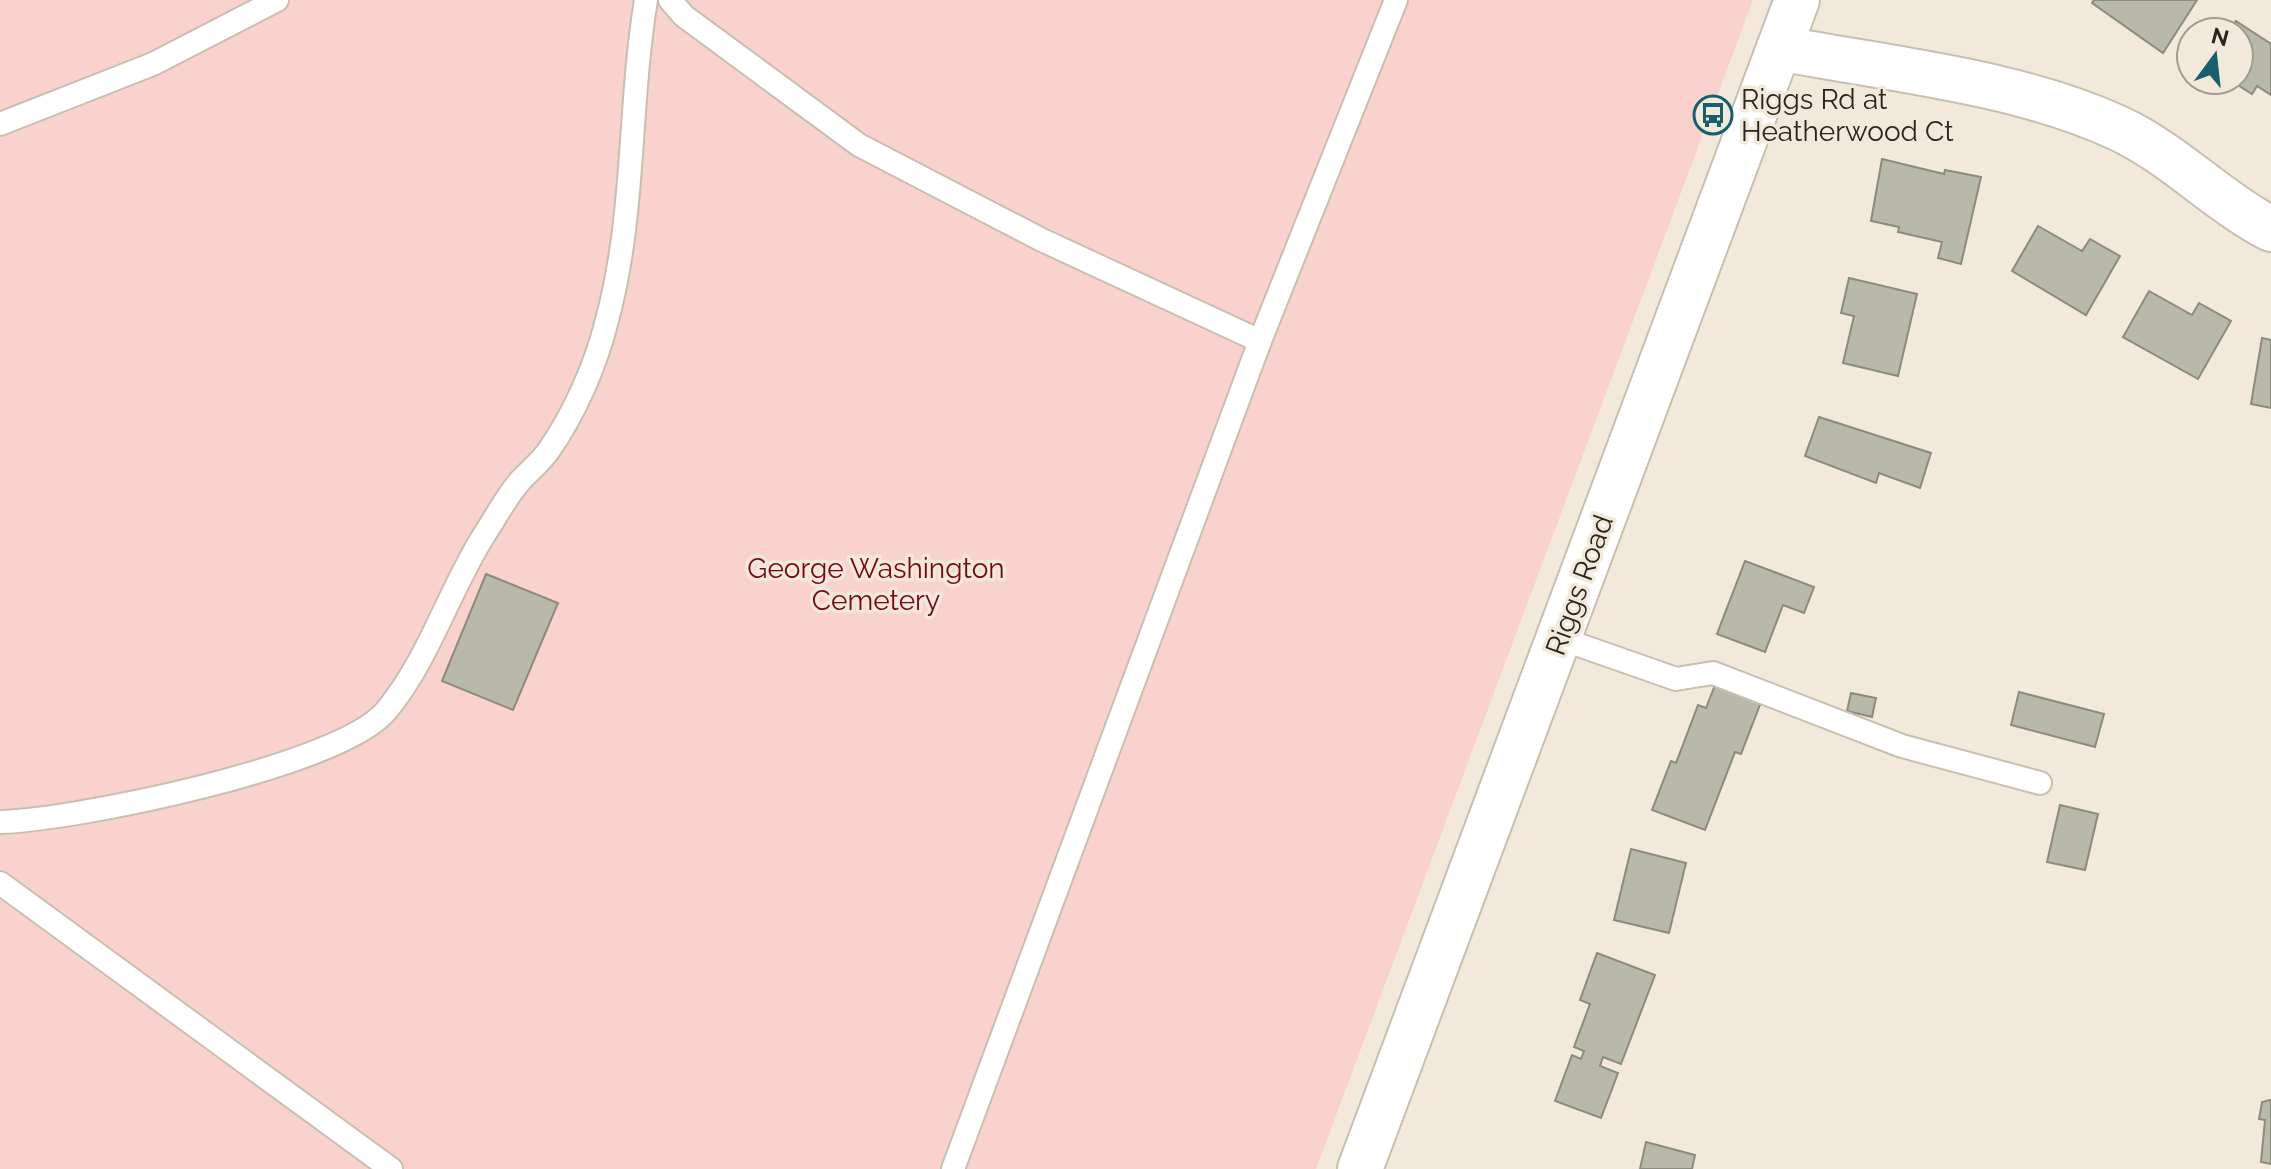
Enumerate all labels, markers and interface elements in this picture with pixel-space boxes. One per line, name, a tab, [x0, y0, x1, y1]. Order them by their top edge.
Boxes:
north arrow	[2175, 16, 2255, 96]
text: N	[2209, 22, 2232, 51]
place label: Riggs Rd at Heatherwood Ct	[1741, 83, 1954, 148]
bus stop icon: Riggs Rd at Heatherwood Ct	[1692, 94, 1734, 136]
street label: Riggs Road	[1539, 511, 1620, 660]
park label: George Washington Cemetery	[747, 552, 1005, 617]

